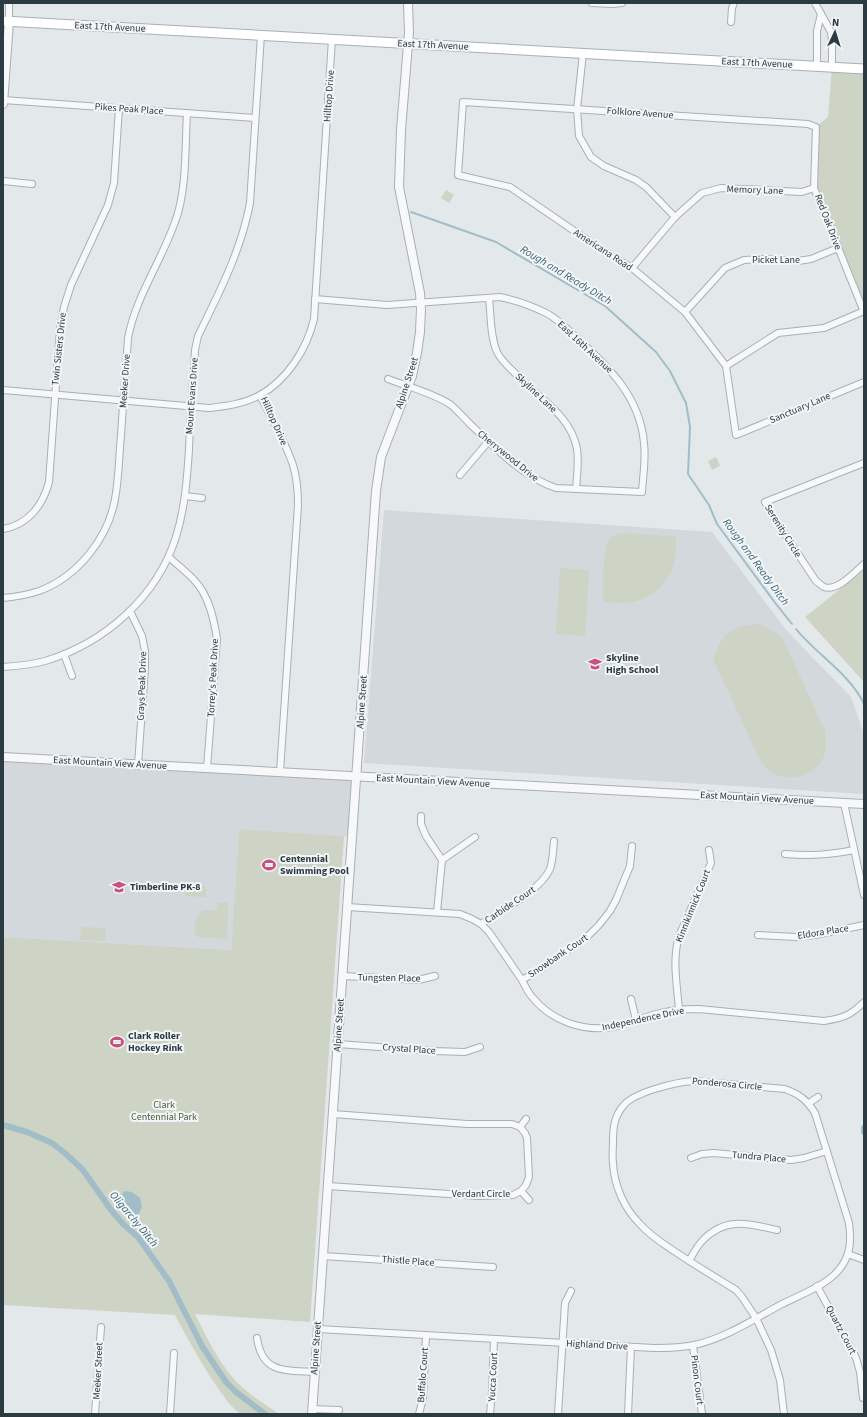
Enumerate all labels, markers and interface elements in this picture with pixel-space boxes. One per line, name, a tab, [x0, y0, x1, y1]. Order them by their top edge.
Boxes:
north arrow	[815, 12, 855, 52]
text: N	[831, 15, 840, 30]
street label: East 17th Avenue	[74, 18, 146, 36]
street label: East 17th Avenue	[397, 36, 469, 54]
street label: East 17th Avenue	[721, 54, 793, 72]
street label: Hilltop Drive	[320, 70, 338, 122]
street label: Pikes Peak Place	[94, 100, 164, 118]
street label: Folklore Avenue	[606, 104, 674, 122]
street label: Memory Lane	[726, 182, 784, 198]
street label: Red Oak Drive	[811, 192, 845, 252]
street label: Americana Road	[571, 226, 635, 274]
water label: Rough and Ready Ditch	[517, 242, 615, 308]
street label: Picket Lane	[752, 253, 800, 267]
street label: Twin Sisters Drive	[48, 312, 70, 386]
street label: East 16th Avenue	[554, 318, 616, 376]
street label: Meeker Drive	[116, 354, 134, 408]
street label: Alpine Street	[392, 355, 422, 411]
street label: Mount Evans Drive	[182, 357, 202, 435]
street label: Skyline Lane	[512, 370, 560, 416]
street label: Sanctuary Lane	[767, 389, 833, 427]
street label: Hilltop Drive	[257, 394, 291, 448]
street label: Cherrywood Drive	[474, 427, 542, 485]
street label: Serenity Circle	[761, 502, 805, 560]
water label: Rough and Ready Ditch	[719, 515, 793, 609]
street label: Torrey's Peak Drive	[204, 638, 222, 718]
street label: Grays Peak Drive	[134, 651, 150, 721]
place label: Skyline High School	[606, 651, 659, 677]
school or university icon: Skyline High School	[587, 656, 603, 672]
street label: Alpine Street	[353, 674, 371, 729]
street label: East Mountain View Avenue	[53, 753, 167, 773]
street label: East Mountain View Avenue	[376, 771, 490, 791]
street label: East Mountain View Avenue	[700, 788, 814, 808]
place label: Centennial Swimming Pool	[280, 852, 349, 878]
sports icon: Centennial Swimming Pool	[261, 857, 277, 873]
street label: Kinnikinnick Court	[672, 867, 714, 944]
school or university icon: Timberline PK-8	[111, 879, 127, 895]
place label: Timberline PK-8	[130, 880, 201, 894]
street label: Carbide Court	[482, 883, 539, 927]
street label: Eldora Place	[796, 921, 850, 943]
street label: Snowbank Court	[525, 930, 591, 981]
street label: Tungsten Place	[357, 970, 421, 986]
street label: Alpine Street	[330, 997, 348, 1052]
street label: Independence Drive	[601, 1003, 685, 1035]
place label: Clark Roller Hockey Rink	[128, 1029, 183, 1055]
sports icon: Clark Roller Hockey Rink	[109, 1034, 125, 1050]
street label: Crystal Place	[382, 1040, 436, 1058]
street label: Ponderosa Circle	[691, 1074, 763, 1094]
park label: Clark Centennial Park	[131, 1098, 197, 1124]
street label: Tundra Place	[731, 1148, 787, 1166]
street label: Verdant Circle	[452, 1187, 510, 1201]
water label: Oligarchy Ditch	[106, 1188, 162, 1250]
street label: Thistle Place	[381, 1252, 435, 1270]
street label: Quartz Court	[822, 1303, 860, 1358]
street label: Alpine Street	[307, 1320, 325, 1375]
street label: Highland Drive	[566, 1336, 628, 1354]
street label: Meeker Street	[90, 1341, 107, 1400]
street label: Buffalo Court	[414, 1346, 432, 1403]
street label: Yucca Court	[485, 1351, 501, 1403]
street label: Pinon Court	[687, 1354, 707, 1406]

